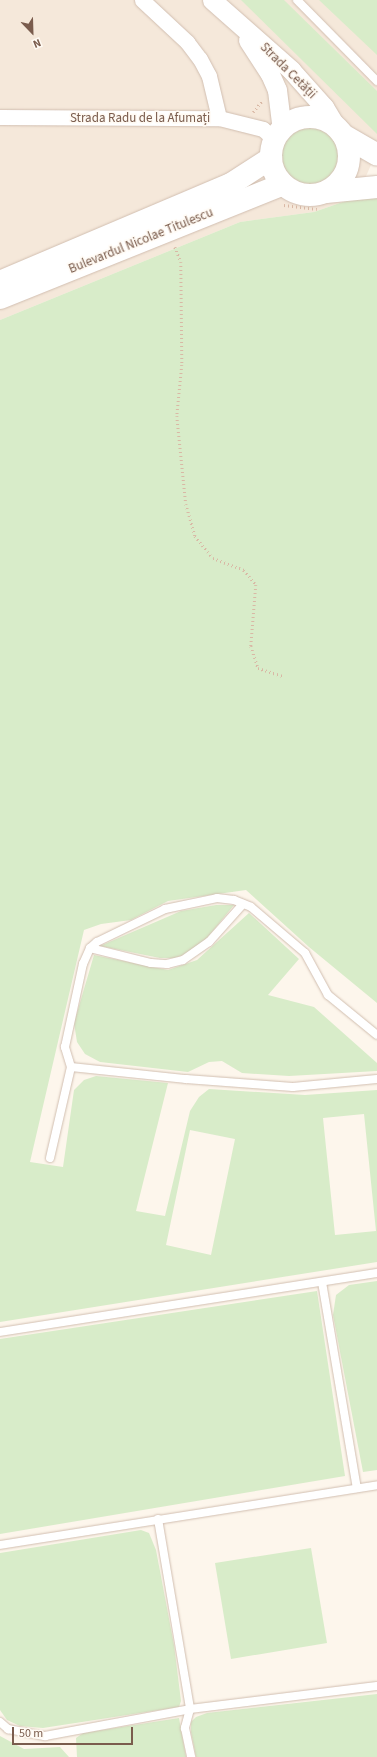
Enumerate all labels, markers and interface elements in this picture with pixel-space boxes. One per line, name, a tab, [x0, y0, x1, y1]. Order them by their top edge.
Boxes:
north arrow	[12, 12, 52, 52]
text: N	[31, 35, 43, 52]
street label: Strada Cetății	[257, 40, 319, 102]
street label: Strada Radu de la Afumați	[70, 110, 210, 126]
street label: Bulevardul Nicolae Titulescu	[66, 205, 216, 277]
scale bar	[14, 1719, 135, 1745]
text: 50 m	[19, 1725, 43, 1742]

